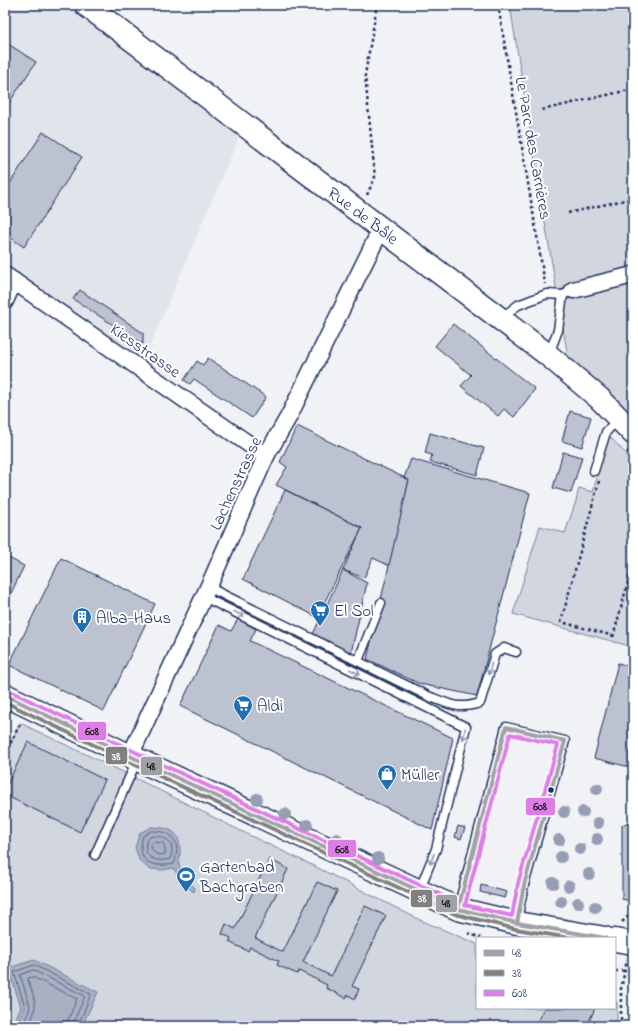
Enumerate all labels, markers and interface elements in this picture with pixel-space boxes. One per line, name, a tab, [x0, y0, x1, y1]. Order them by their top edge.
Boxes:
street label: Le Parc des Carrières	[508, 75, 557, 222]
street label: Rue de Bâle	[322, 181, 404, 252]
street label: Kiesstrasse	[105, 318, 186, 385]
street label: Lachenstrasse	[204, 432, 269, 535]
supermarket icon: El Sol	[309, 599, 331, 627]
place label: El Sol	[334, 599, 374, 624]
building icon: Alba-Haus	[71, 606, 93, 634]
place label: Alba-Haus	[96, 606, 171, 631]
one-way arrow	[233, 611, 245, 618]
one-way arrow	[486, 662, 493, 675]
one-way arrow	[349, 669, 361, 676]
supermarket icon: Aldi	[232, 694, 254, 722]
place label: Aldi	[257, 694, 283, 719]
line badge: 608	[77, 721, 107, 741]
text: 608	[84, 724, 100, 740]
one-way arrow	[460, 727, 468, 740]
line badge: 38	[105, 746, 128, 765]
text: 38	[111, 749, 121, 765]
line badge: 48	[140, 756, 163, 776]
text: 48	[146, 759, 156, 775]
shop icon: Müller	[376, 763, 398, 791]
place label: Müller	[401, 763, 440, 788]
unlabelled marker	[546, 785, 556, 795]
line badge: 608	[525, 797, 556, 816]
text: 608	[532, 799, 548, 815]
line badge: 608	[327, 839, 357, 858]
text: 608	[334, 842, 350, 858]
one-way arrow	[427, 853, 435, 865]
place label: Gartenbad Bachgraben	[199, 855, 283, 902]
sports icon: Gartenbad Bachgraben	[175, 865, 197, 893]
line badge: 38	[410, 889, 433, 908]
text: 38	[417, 891, 427, 907]
line badge: 48	[435, 894, 458, 913]
text: 48	[441, 896, 451, 912]
legend	[476, 937, 616, 1009]
text: 48	[512, 945, 522, 963]
text: 38	[512, 965, 522, 983]
text: 608	[512, 985, 527, 1003]

